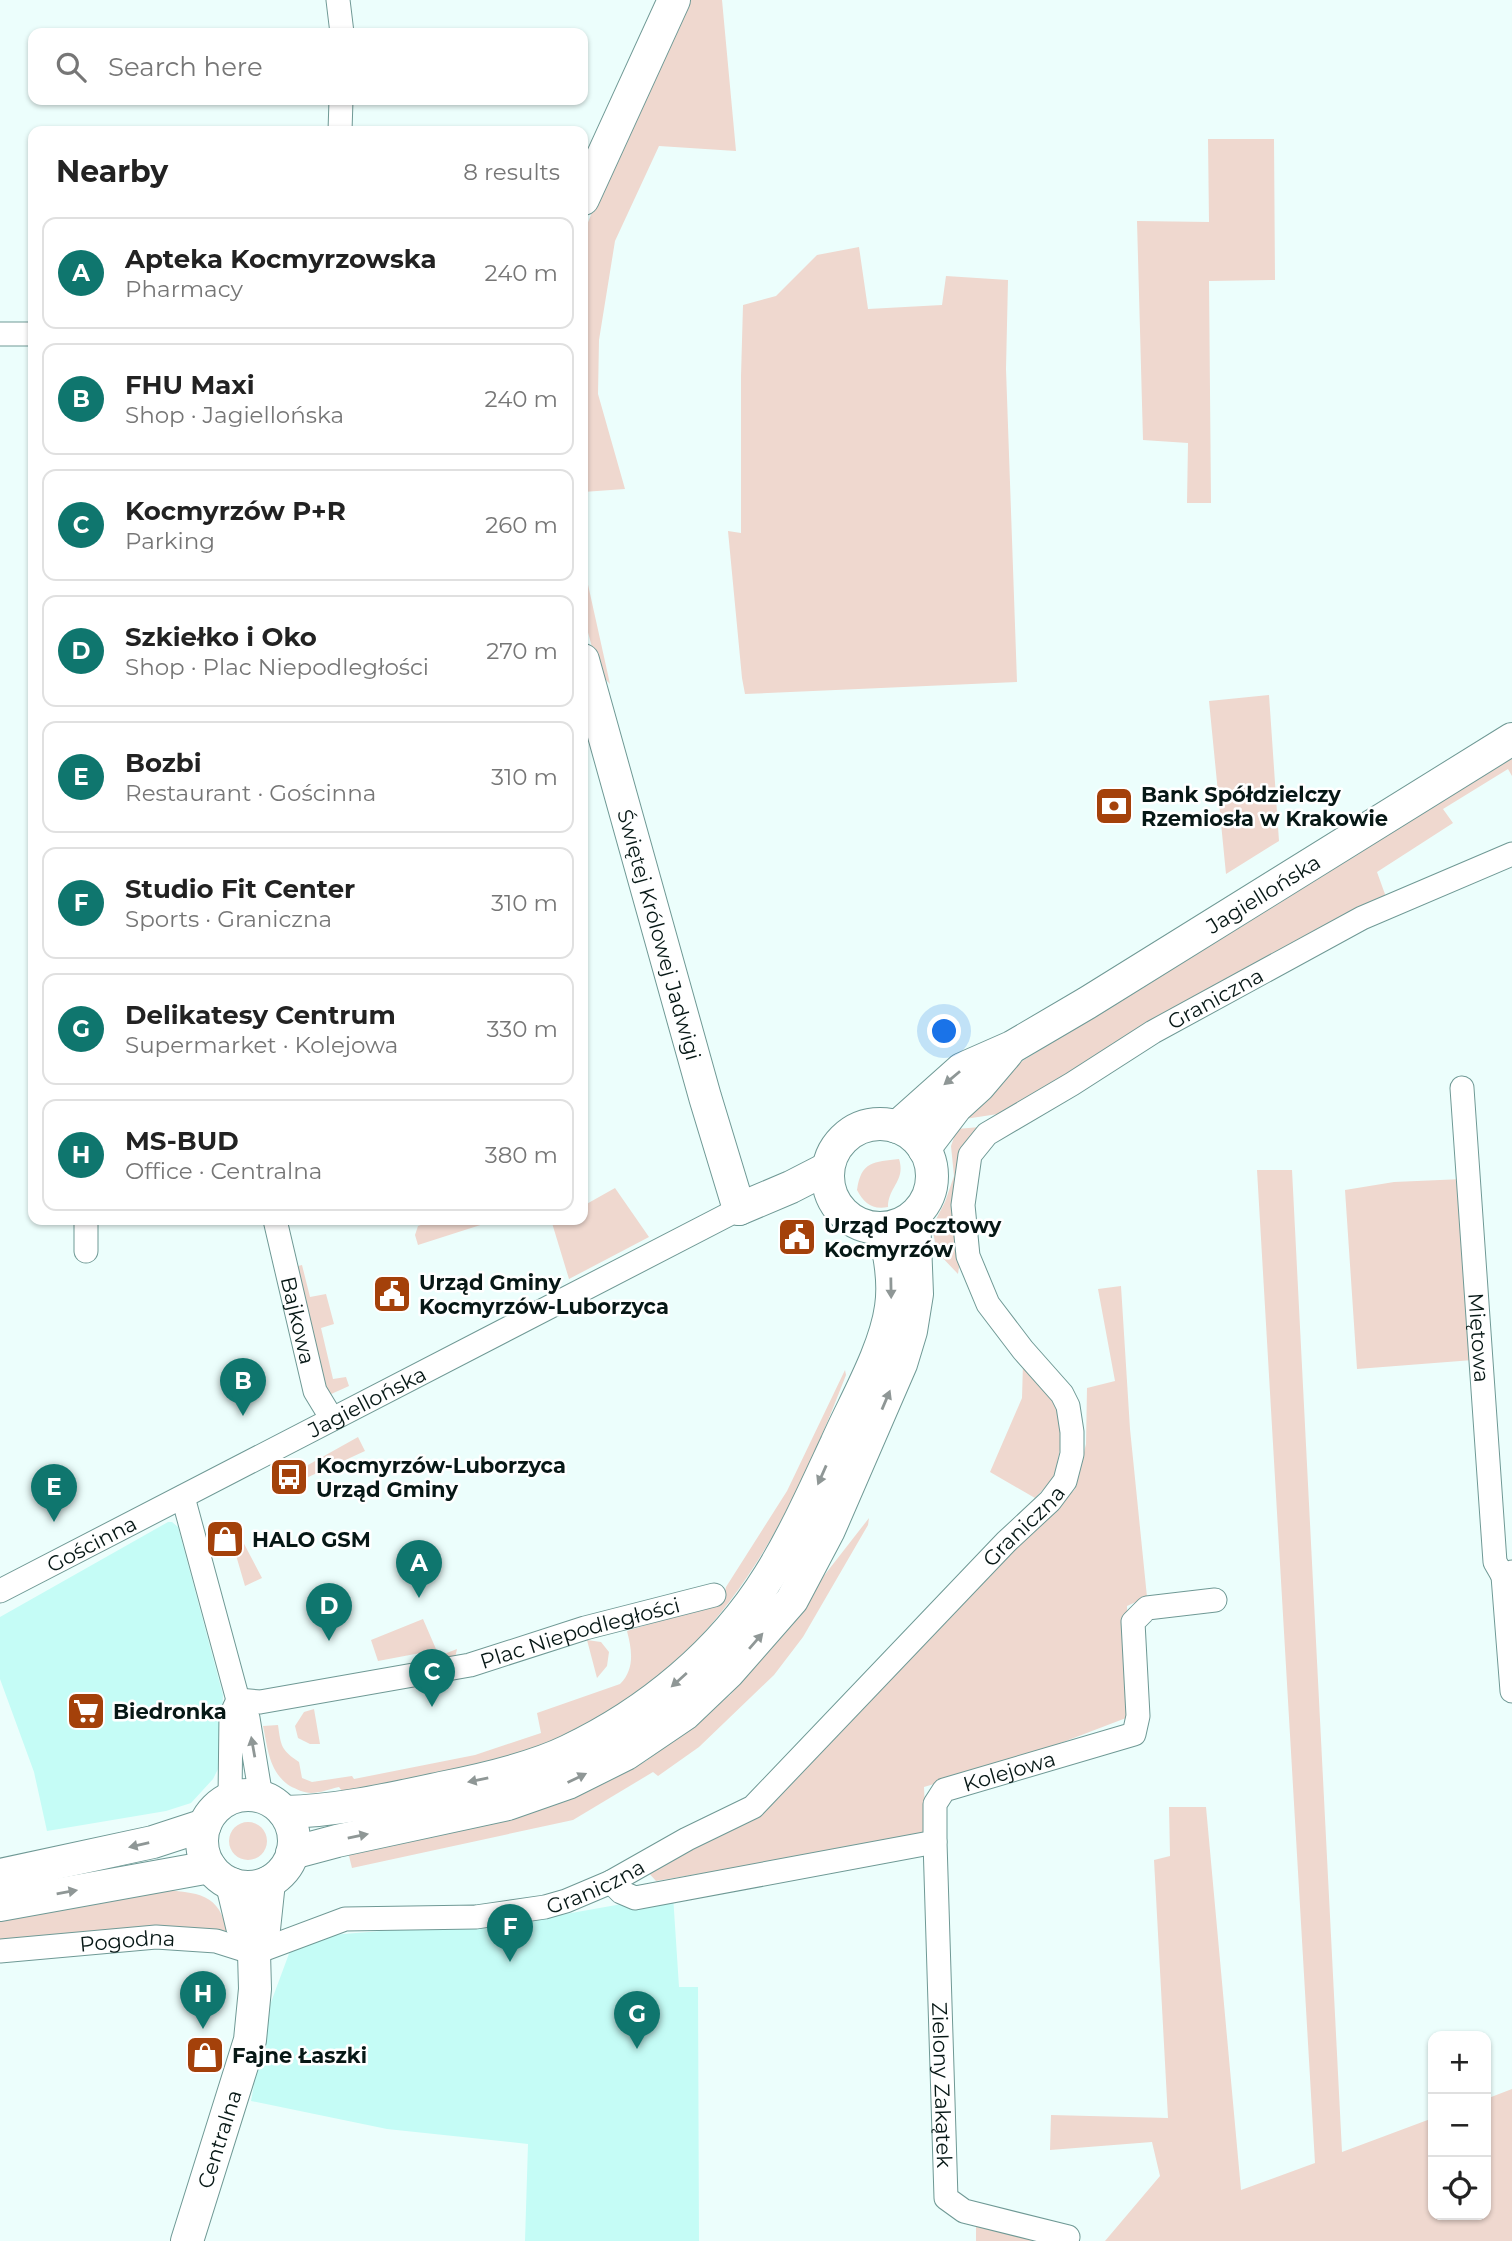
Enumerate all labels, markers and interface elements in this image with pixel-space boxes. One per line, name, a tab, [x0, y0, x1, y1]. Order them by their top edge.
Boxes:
search box	[28, 28, 588, 105]
icon: search	[52, 48, 90, 86]
text: Search here	[108, 51, 263, 83]
text: Nearby	[56, 153, 168, 190]
text: 8 results	[463, 158, 560, 186]
text: Apteka Kocmyrzowska	[125, 243, 437, 275]
text: A	[72, 259, 90, 287]
text: 240 m	[485, 259, 558, 287]
text: Pharmacy	[125, 275, 243, 303]
text: FHU Maxi	[125, 369, 255, 401]
text: B	[72, 385, 90, 413]
text: 240 m	[485, 385, 558, 413]
text: Shop · Jagiellońska	[125, 401, 344, 429]
text: Kocmyrzów P+R	[125, 495, 346, 527]
text: C	[73, 511, 89, 539]
text: 260 m	[485, 511, 558, 539]
text: Parking	[125, 527, 215, 555]
text: Szkiełko i Oko	[125, 621, 317, 653]
text: D	[72, 637, 91, 665]
text: 270 m	[486, 637, 558, 665]
text: Shop · Plac Niepodległości	[125, 653, 429, 681]
text: Bozbi	[125, 747, 202, 779]
text: E	[73, 763, 89, 791]
text: 310 m	[491, 763, 558, 791]
text: Restaurant · Gościnna	[125, 779, 376, 807]
place label: Bank Spółdzielczy Rzemiosła w Krakowie	[1141, 782, 1388, 831]
bank icon: Bank Spółdzielczy Rzemiosła w Krakowie	[1093, 785, 1135, 827]
street label: Świętej Królowej Jadwigi	[613, 806, 707, 1063]
street label: Jagiellońska	[1201, 849, 1325, 939]
text: Studio Fit Center	[125, 873, 355, 905]
text: F	[74, 889, 88, 917]
text: 310 m	[491, 889, 558, 917]
text: Sports · Graniczna	[125, 905, 332, 933]
street label: Graniczna	[1163, 962, 1267, 1034]
text: Delikatesy Centrum	[125, 999, 396, 1031]
your location	[927, 1014, 961, 1048]
text: G	[72, 1015, 90, 1043]
text: 330 m	[487, 1015, 558, 1043]
text: Supermarket · Kolejowa	[125, 1031, 398, 1059]
one-way arrow	[943, 1070, 960, 1085]
text: MS-BUD	[125, 1125, 239, 1157]
text: H	[72, 1141, 90, 1169]
text: 380 m	[485, 1141, 558, 1169]
text: Office · Centralna	[125, 1157, 322, 1185]
place label: Urząd Pocztowy Kocmyrzów	[824, 1213, 1002, 1262]
public building icon: Urząd Pocztowy Kocmyrzów	[776, 1216, 818, 1258]
place label: Urząd Gminy Kocmyrzów-Luborzyca	[419, 1270, 669, 1319]
public building icon: Urząd Gminy Kocmyrzów-Luborzyca	[371, 1273, 413, 1315]
street label: Bajkowa	[276, 1274, 321, 1367]
one-way arrow	[885, 1277, 897, 1299]
street label: Miętowa	[1464, 1292, 1495, 1383]
pin: B	[220, 1358, 266, 1416]
street label: Jagiellońska	[303, 1361, 430, 1443]
one-way arrow	[880, 1389, 891, 1410]
place label: Kocmyrzów-Luborzyca Urząd Gminy	[316, 1453, 566, 1502]
bus stop icon: Kocmyrzów-Luborzyca Urząd Gminy	[268, 1456, 310, 1498]
pin: E	[31, 1464, 77, 1522]
one-way arrow	[816, 1465, 828, 1485]
street label: Graniczna	[977, 1481, 1070, 1571]
street label: Gościnna	[42, 1510, 141, 1577]
shop icon: HALO GSM	[204, 1518, 246, 1560]
place label: HALO GSM	[252, 1527, 371, 1552]
pin: A	[396, 1540, 442, 1598]
pin: D	[306, 1583, 352, 1641]
street label: Plac Niepodległości	[477, 1592, 682, 1673]
one-way arrow	[748, 1633, 763, 1650]
pin: C	[409, 1649, 455, 1707]
one-way arrow	[671, 1671, 688, 1687]
supermarket icon: Biedronka	[65, 1690, 107, 1732]
place label: Biedronka	[113, 1699, 227, 1724]
one-way arrow	[247, 1736, 258, 1758]
street label: Kolejowa	[960, 1745, 1058, 1796]
one-way arrow	[567, 1772, 587, 1784]
one-way arrow	[467, 1775, 489, 1786]
one-way arrow	[347, 1831, 369, 1842]
one-way arrow	[128, 1840, 150, 1851]
street label: Graniczna	[543, 1853, 649, 1918]
one-way arrow	[56, 1886, 78, 1897]
pin: F	[487, 1904, 533, 1962]
street label: Pogodna	[78, 1924, 176, 1956]
pin: H	[180, 1971, 226, 2029]
pin: G	[614, 1991, 660, 2049]
street label: Zielony Zakątek	[927, 2002, 958, 2169]
map controls	[1428, 2031, 1491, 2220]
button: +	[1428, 2031, 1491, 2094]
shop icon: Fajne Łaszki	[184, 2034, 226, 2076]
place label: Fajne Łaszki	[232, 2043, 367, 2068]
street label: Centralna	[192, 2086, 246, 2191]
button: −	[1428, 2094, 1491, 2157]
button: locate	[1428, 2157, 1491, 2220]

